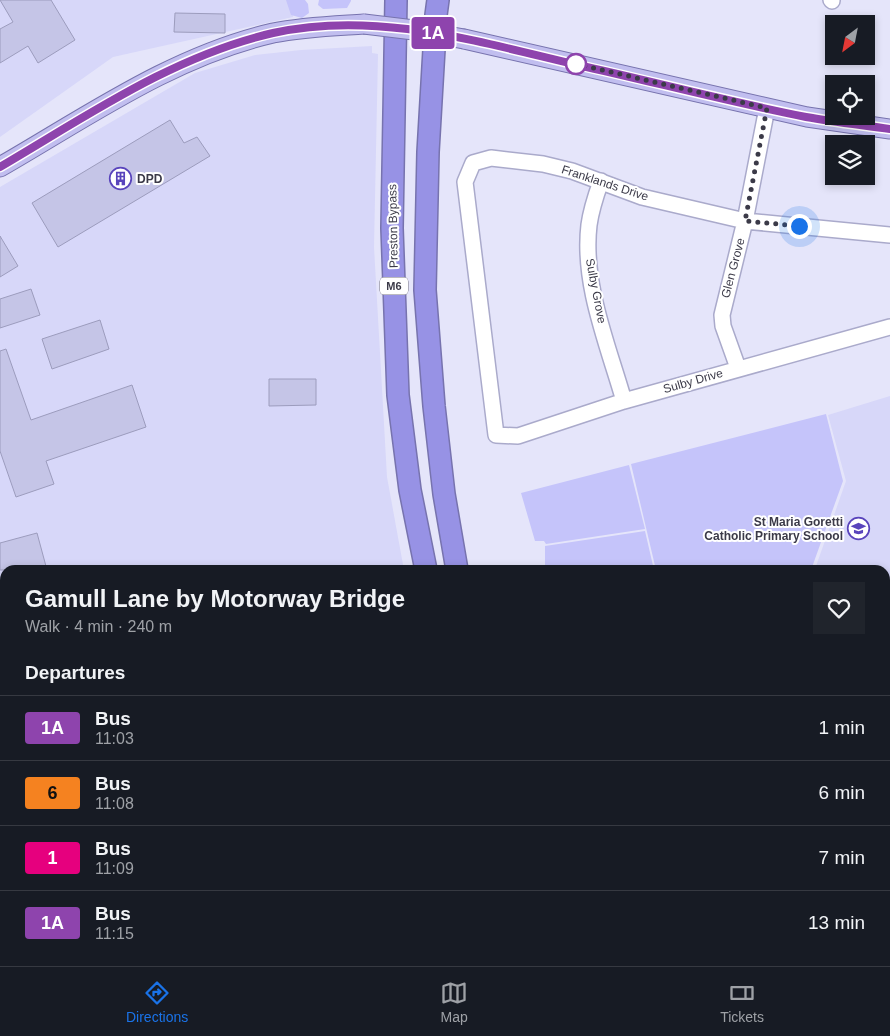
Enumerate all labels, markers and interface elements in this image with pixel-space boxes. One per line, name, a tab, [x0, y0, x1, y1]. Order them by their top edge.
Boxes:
north arrow	[825, 15, 875, 65]
map controls	[825, 15, 875, 185]
line badge: 1A	[410, 17, 456, 49]
text: 1A	[421, 23, 445, 43]
unlabelled marker	[565, 53, 587, 75]
button: locate	[825, 75, 875, 125]
button: layers	[825, 135, 875, 185]
street label: Franklands Drive	[560, 162, 651, 204]
building icon: DPD	[109, 167, 133, 191]
place label: DPD	[137, 172, 163, 186]
street label: Preston Bypass	[385, 184, 401, 268]
your location	[787, 214, 812, 239]
street label: Glen Grove	[718, 236, 748, 299]
street label: Sulby Grove	[583, 257, 609, 325]
road number: M6	[380, 278, 408, 294]
street label: Sulby Drive	[662, 366, 725, 396]
place label: St Maria Goretti Catholic Primary School	[704, 515, 843, 543]
school or university icon: St Maria Goretti Catholic Primary School	[847, 517, 871, 541]
button: heart	[813, 582, 865, 634]
text: Gamull Lane by Motorway Bridge	[25, 585, 405, 612]
text: Walk · 4 min · 240 m	[25, 618, 172, 635]
text: Departures	[25, 662, 125, 683]
text: Bus	[95, 708, 131, 729]
text: 1 min	[819, 717, 865, 738]
text: 1A	[41, 718, 64, 738]
text: 11:03	[95, 730, 134, 747]
text: Bus	[95, 773, 131, 794]
text: 6 min	[819, 782, 865, 803]
text: 6	[47, 783, 58, 803]
text: 11:08	[95, 795, 134, 812]
text: Bus	[95, 838, 131, 859]
text: 7 min	[819, 847, 865, 868]
text: 1	[47, 848, 58, 868]
text: 11:09	[95, 860, 134, 877]
text: Bus	[95, 903, 131, 924]
text: 13 min	[808, 912, 865, 933]
text: 1A	[41, 913, 64, 933]
text: 11:15	[95, 925, 134, 942]
tab: Directions	[126, 979, 188, 1025]
tab: Map	[440, 979, 468, 1025]
tab: Tickets	[720, 979, 764, 1025]

